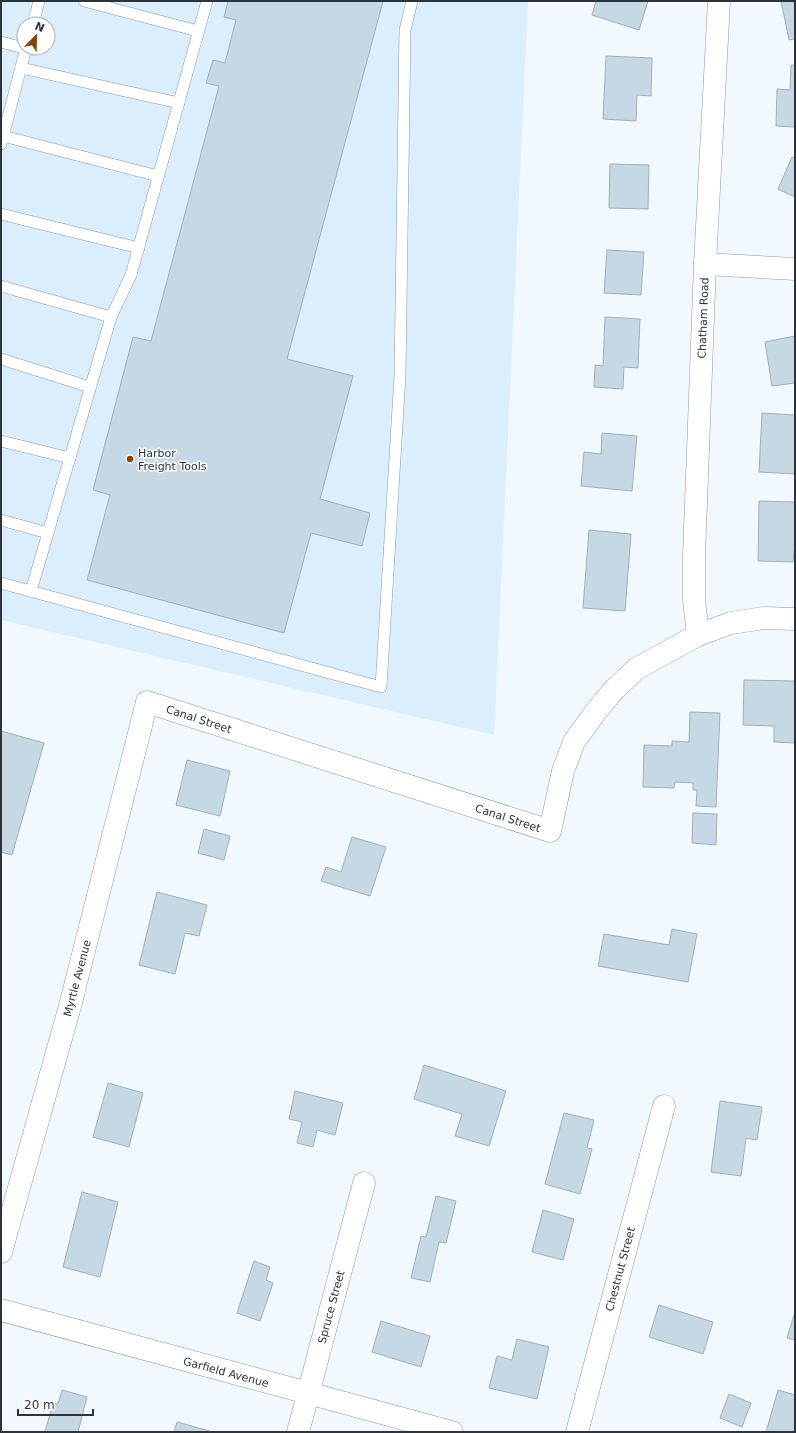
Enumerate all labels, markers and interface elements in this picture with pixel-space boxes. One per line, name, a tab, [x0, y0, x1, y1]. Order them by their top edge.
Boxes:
north arrow	[16, 16, 56, 56]
text: N	[33, 19, 46, 35]
street label: Chatham Road	[696, 277, 711, 359]
place label: Harbor Freight Tools	[138, 447, 207, 473]
marker: Harbor Freight Tools	[125, 454, 135, 464]
street label: Canal Street	[164, 703, 234, 736]
street label: Canal Street	[473, 802, 543, 835]
street label: Myrtle Avenue	[61, 938, 94, 1018]
street label: Chestnut Street	[603, 1225, 638, 1313]
street label: Spruce Street	[315, 1268, 348, 1345]
street label: Garfield Avenue	[182, 1355, 270, 1390]
scale bar	[18, 1391, 93, 1417]
text: 20 m	[24, 1398, 55, 1412]

